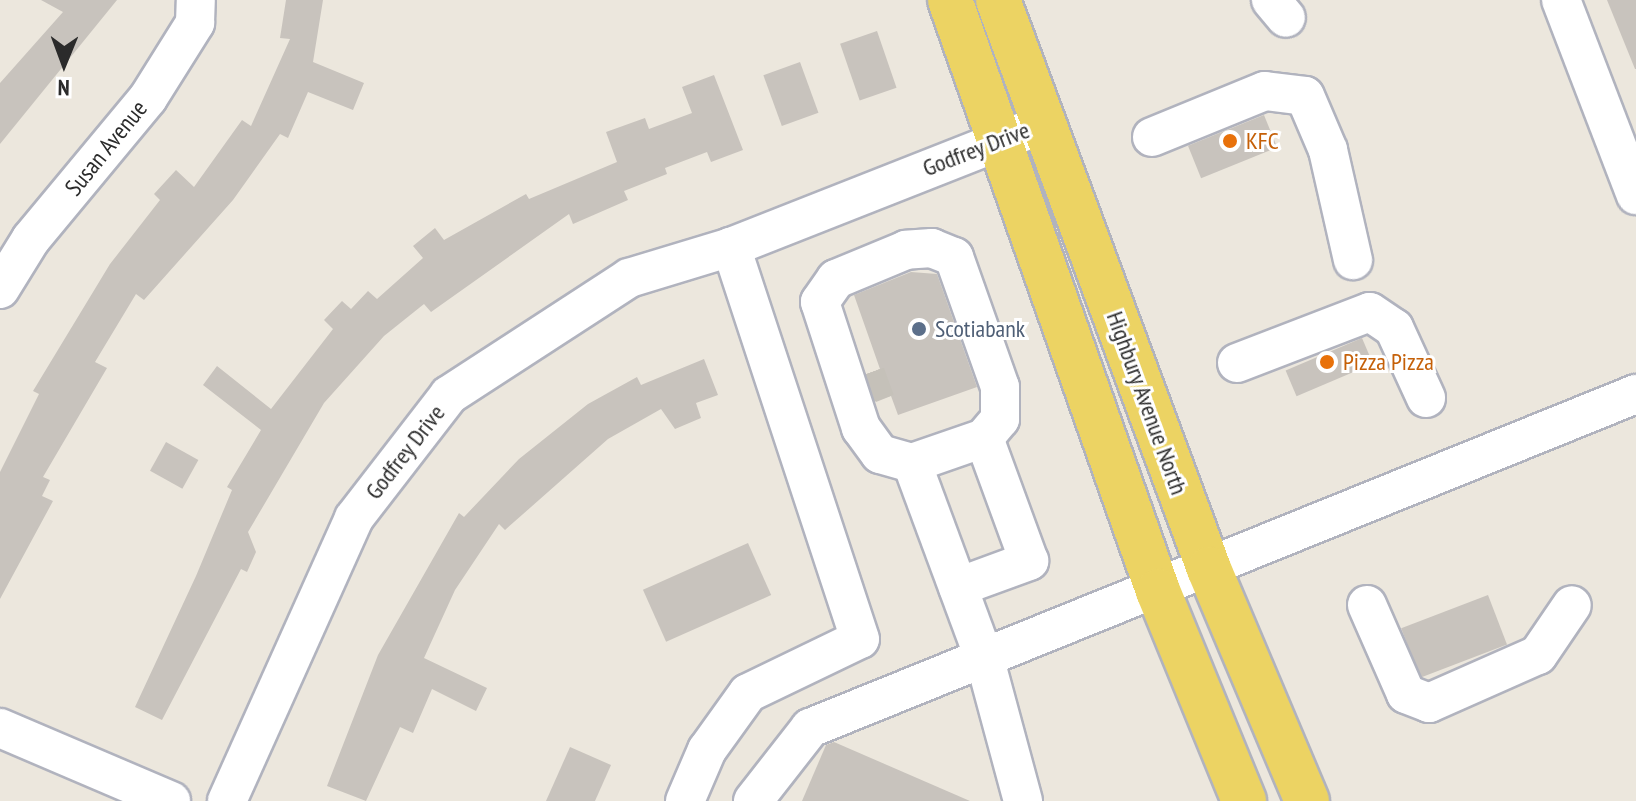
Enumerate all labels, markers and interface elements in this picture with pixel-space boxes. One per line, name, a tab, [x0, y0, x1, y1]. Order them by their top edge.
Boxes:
north arrow	[24, 24, 104, 104]
text: N	[57, 74, 70, 102]
street label: Susan Avenue	[59, 94, 153, 202]
street label: Godfrey Drive	[918, 115, 1034, 183]
place label: KFC	[1246, 127, 1279, 155]
marker: KFC	[1221, 132, 1239, 150]
street label: Highbury Avenue North	[1100, 307, 1194, 499]
place label: Scotiabank	[935, 315, 1025, 343]
marker: Scotiabank	[910, 320, 928, 338]
place label: Pizza Pizza	[1343, 348, 1434, 376]
marker: Pizza Pizza	[1318, 353, 1336, 371]
street label: Godfrey Drive	[359, 399, 451, 505]

